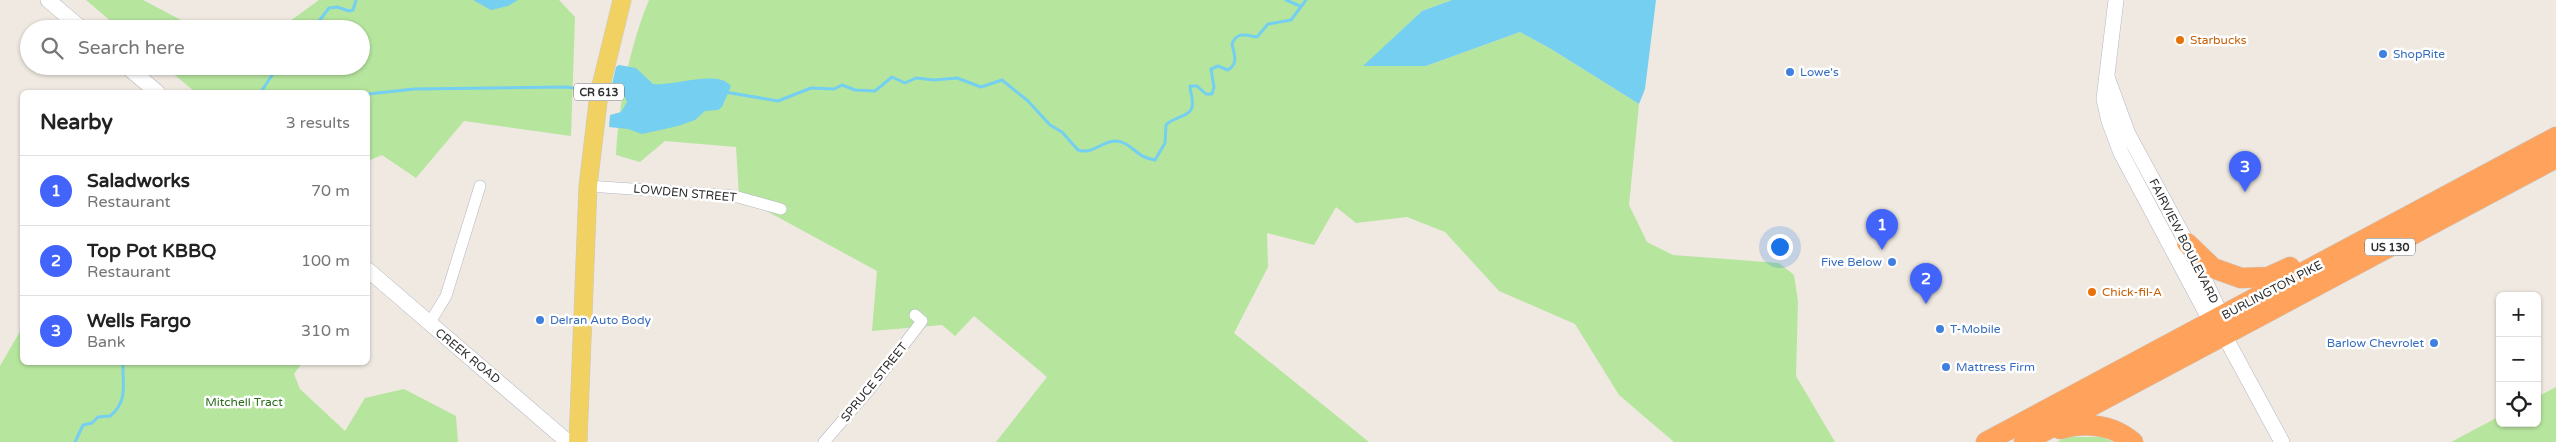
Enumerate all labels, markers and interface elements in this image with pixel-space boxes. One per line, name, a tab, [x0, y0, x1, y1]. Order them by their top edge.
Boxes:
search box	[20, 20, 370, 75]
place label: Starbucks	[2190, 33, 2247, 47]
icon: search	[38, 34, 66, 62]
marker: Starbucks	[2174, 34, 2186, 46]
text: Search here	[78, 37, 185, 59]
place label: ShopRite	[2393, 47, 2445, 61]
marker: ShopRite	[2377, 48, 2389, 60]
place label: Lowe's	[1800, 65, 1839, 79]
marker: Lowe's	[1784, 66, 1796, 78]
road number: CR 613	[574, 84, 624, 100]
text: Nearby	[40, 110, 113, 135]
text: 3 results	[286, 113, 350, 133]
pin: 3	[2229, 151, 2261, 192]
text: Saladworks	[87, 170, 190, 192]
street label: FAIRVIEW BOULEVARD	[2146, 176, 2222, 306]
text: 1	[51, 181, 61, 201]
text: 70 m	[311, 181, 350, 201]
street label: LOWDEN STREET	[633, 182, 738, 205]
text: Restaurant	[87, 192, 171, 212]
pin: 1	[1866, 209, 1898, 250]
your location	[1767, 234, 1793, 260]
road number: US 130	[2365, 238, 2415, 256]
text: Top Pot KBBQ	[87, 240, 217, 262]
text: 2	[51, 251, 61, 271]
text: 100 m	[301, 251, 350, 271]
place label: Five Below	[1821, 255, 1882, 269]
marker: Five Below	[1886, 256, 1898, 268]
street label: BURLINGTON PIKE	[2219, 257, 2325, 322]
text: Restaurant	[87, 262, 171, 282]
pin: 2	[1910, 263, 1942, 304]
place label: Chick-fil-A	[2102, 285, 2162, 299]
marker: Chick-fil-A	[2086, 286, 2098, 298]
map controls	[2496, 292, 2541, 427]
button: +	[2496, 292, 2541, 337]
text: Wells Fargo	[87, 310, 191, 332]
place label: Delran Auto Body	[550, 313, 651, 327]
marker: Delran Auto Body	[534, 314, 546, 326]
text: 3	[51, 321, 61, 341]
text: 310 m	[301, 321, 350, 341]
place label: T-Mobile	[1950, 322, 2001, 336]
marker: T-Mobile	[1934, 323, 1946, 335]
street label: CREEK ROAD	[433, 326, 503, 386]
text: Bank	[87, 332, 126, 352]
place label: Barlow Chevrolet	[2327, 336, 2424, 350]
marker: Barlow Chevrolet	[2428, 337, 2440, 349]
button: −	[2496, 337, 2541, 382]
street label: SPRUCE STREET	[838, 339, 911, 424]
place label: Mattress Firm	[1956, 360, 2035, 374]
marker: Mattress Firm	[1940, 361, 1952, 373]
button: locate	[2496, 382, 2541, 427]
park label: Mitchell Tract	[205, 395, 283, 409]

